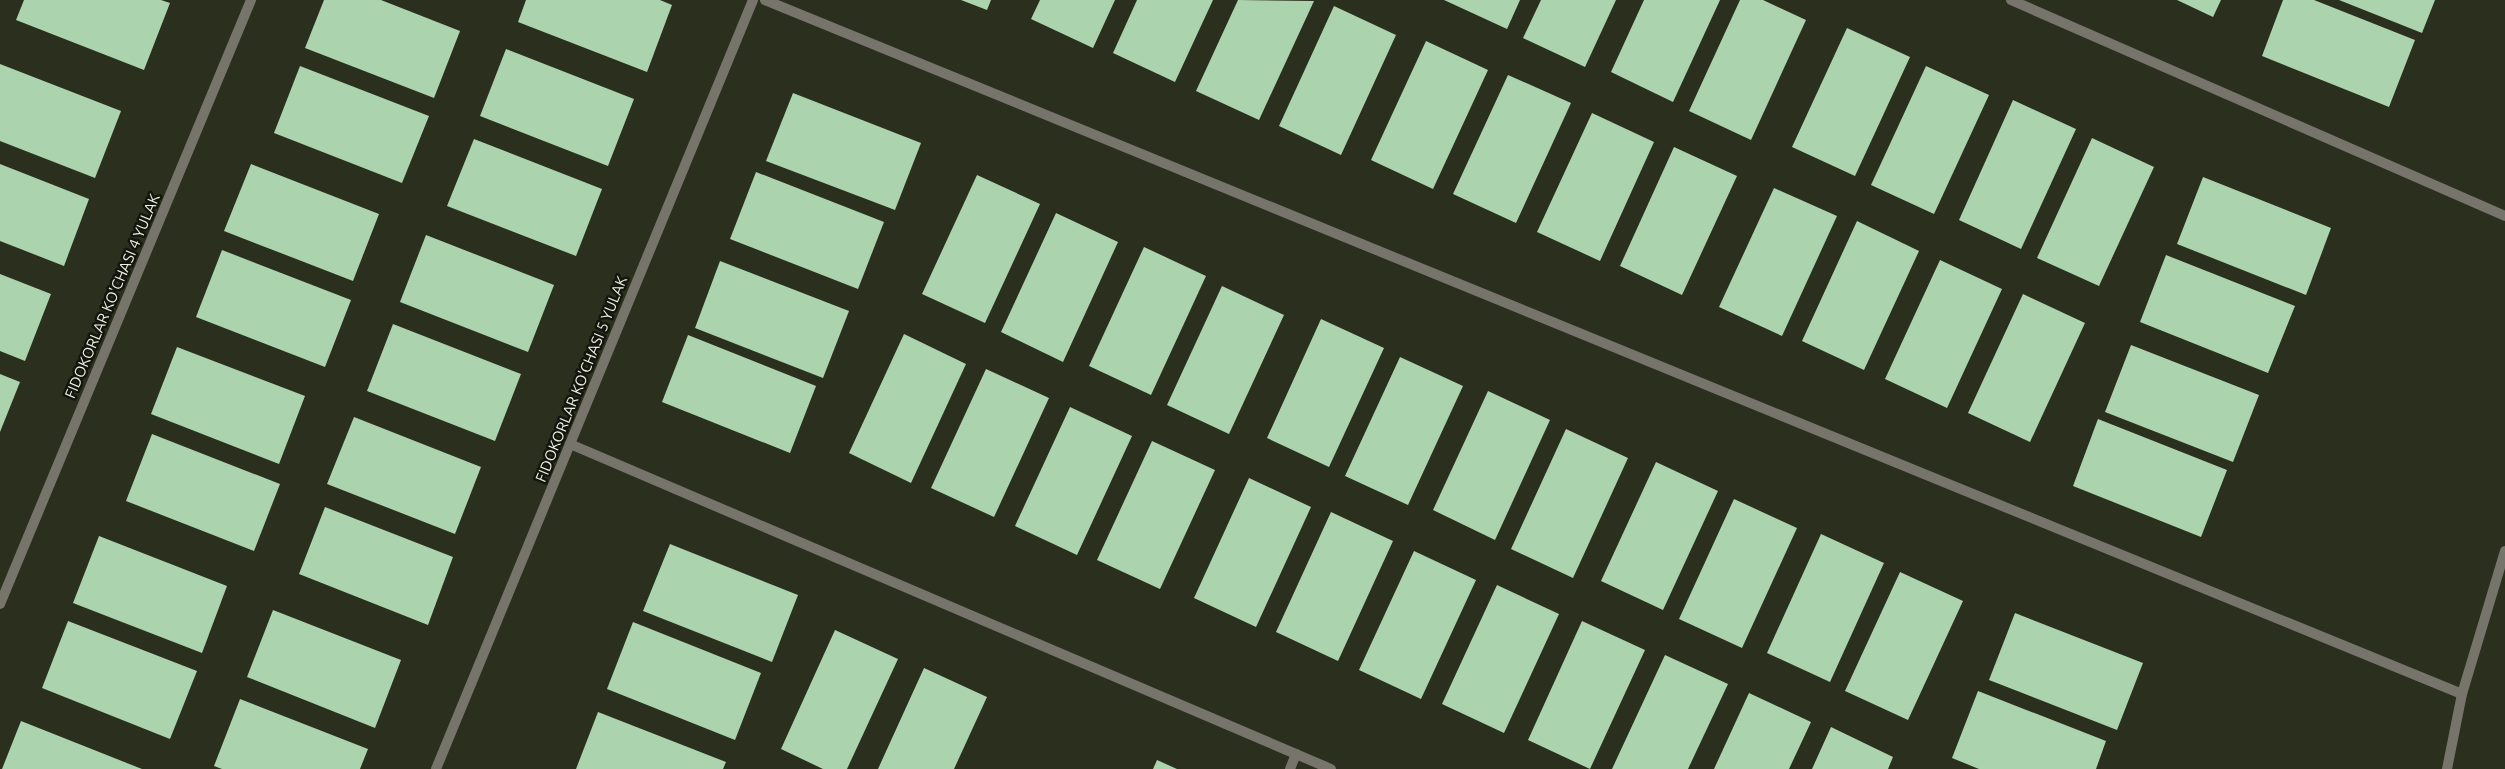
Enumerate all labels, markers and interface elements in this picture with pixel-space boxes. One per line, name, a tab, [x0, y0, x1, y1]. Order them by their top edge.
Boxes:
street label: FIDOKORLAR KO'CHASI 4 YULAK	[61, 191, 163, 401]
street label: FIDOKORLAR KO'CHASI 5 YULAK	[532, 274, 630, 484]

